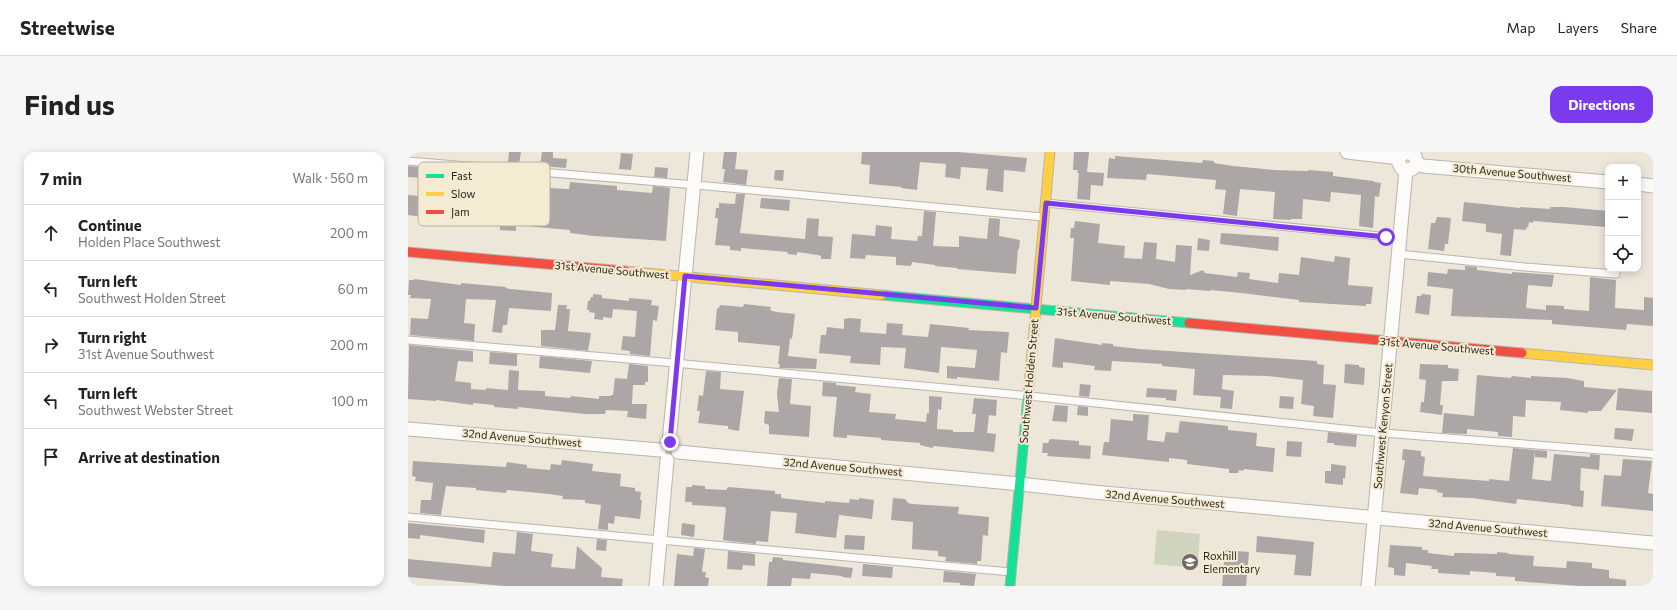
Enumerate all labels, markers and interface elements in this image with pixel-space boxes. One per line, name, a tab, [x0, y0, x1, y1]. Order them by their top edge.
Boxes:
text: Streetwise	[20, 16, 115, 39]
text: Map	[1507, 19, 1535, 36]
text: Layers	[1557, 19, 1599, 36]
text: Share	[1621, 19, 1657, 36]
button: Directions	[1550, 86, 1653, 123]
text: Find us	[24, 87, 115, 121]
street label: 30th Avenue Southwest	[1452, 161, 1572, 184]
legend	[418, 162, 550, 226]
map controls	[1605, 164, 1641, 272]
button: +	[1605, 164, 1641, 200]
text: 7 min	[40, 168, 82, 189]
text: Fast	[451, 169, 473, 182]
text: Walk · 560 m	[293, 170, 368, 186]
text: Slow	[451, 187, 476, 200]
button: −	[1605, 200, 1641, 236]
text: Jam	[451, 205, 470, 219]
text: Continue	[78, 216, 142, 234]
icon: ahead	[40, 222, 62, 244]
text: 200 m	[330, 225, 368, 241]
route start	[1377, 228, 1395, 246]
text: Holden Place Southwest	[78, 234, 221, 250]
button: locate	[1605, 236, 1641, 272]
street label: 31st Avenue Southwest	[554, 258, 670, 281]
text: Turn left	[78, 272, 137, 290]
icon: left	[40, 278, 62, 300]
text: 60 m	[338, 281, 368, 297]
text: Southwest Holden Street	[78, 290, 226, 306]
street label: 31st Avenue Southwest	[1056, 304, 1172, 327]
street label: Southwest Holden Street	[1017, 318, 1040, 444]
text: Turn right	[78, 328, 147, 346]
icon: right	[40, 334, 62, 356]
street label: 31st Avenue Southwest	[1379, 334, 1495, 357]
text: 200 m	[330, 337, 368, 353]
text: 31st Avenue Southwest	[78, 346, 214, 362]
street label: Southwest Kenyon Street	[1371, 362, 1395, 489]
text: Turn left	[78, 384, 137, 402]
icon: left	[40, 390, 62, 412]
text: 100 m	[332, 393, 368, 409]
text: Southwest Webster Street	[78, 402, 233, 418]
street label: 32nd Avenue Southwest	[462, 426, 583, 449]
route end	[661, 433, 679, 451]
icon: arrive	[40, 446, 62, 468]
text: Arrive at destination	[78, 448, 220, 466]
street label: 32nd Avenue Southwest	[783, 455, 904, 478]
street label: 32nd Avenue Southwest	[1105, 487, 1226, 510]
street label: 32nd Avenue Southwest	[1428, 516, 1549, 539]
place label: Roxhill Elementary	[1203, 549, 1260, 575]
school or university icon: Roxhill Elementary	[1180, 552, 1200, 572]

